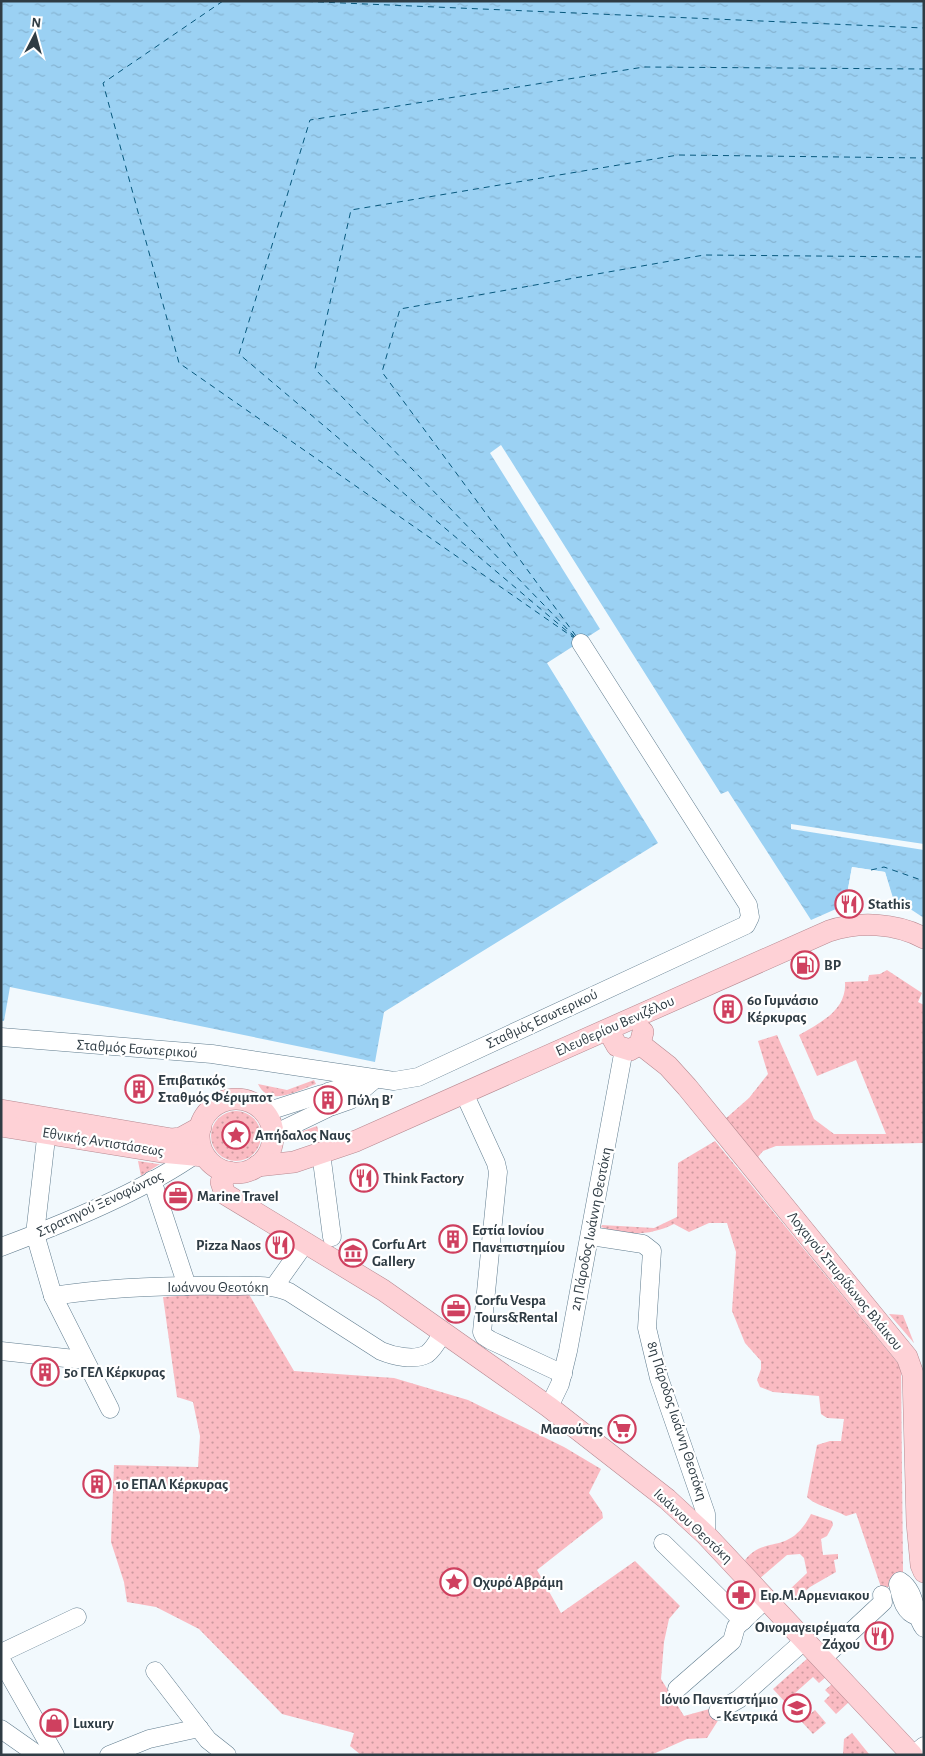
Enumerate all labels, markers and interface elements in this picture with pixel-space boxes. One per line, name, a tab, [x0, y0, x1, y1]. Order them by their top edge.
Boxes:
north arrow	[10, 10, 60, 60]
text: N	[31, 16, 42, 31]
restaurant icon: Stathis	[834, 889, 864, 919]
place label: Stathis	[868, 897, 911, 912]
fuel station icon: BP	[790, 950, 820, 980]
place label: BP	[824, 958, 842, 973]
street label: Σταθμός Εσωτερικού	[484, 987, 600, 1051]
street label: Ελευθερίου Βενιζέλου	[553, 993, 677, 1059]
place label: 6ο Γυμνάσιο Κέρκυρας	[747, 993, 818, 1025]
building icon: 6ο Γυμνάσιο Κέρκυρας	[713, 994, 743, 1024]
street label: Σταθμός Εσωτερικού	[76, 1037, 198, 1061]
place label: Επιβατικός Σταθμός Φέριμποτ	[158, 1073, 272, 1105]
building icon: Επιβατικός Σταθμός Φέριμποτ	[124, 1074, 154, 1104]
building icon: Πύλη Β'	[313, 1085, 343, 1115]
place label: Πύλη Β'	[347, 1093, 393, 1108]
place icon: Απήδαλος Ναυς	[221, 1120, 251, 1150]
street label: Εθνικής Αντιστάσεως	[41, 1125, 165, 1159]
place label: Απήδαλος Ναυς	[255, 1128, 351, 1143]
street label: 2η Πάροδος Ιωάννη Θεοτόκη	[568, 1146, 614, 1312]
restaurant icon: Think Factory	[349, 1163, 379, 1193]
street label: Στρατηγού Ξενοφώντος	[34, 1168, 166, 1240]
place label: Think Factory	[383, 1171, 464, 1186]
office icon: Marine Travel	[163, 1181, 193, 1211]
place label: Marine Travel	[197, 1189, 279, 1204]
street label: Λοχαγού Σπυρίδωνος Βλάικου	[785, 1209, 905, 1353]
place label: Εστία Ιονίου Πανεπιστημίου	[472, 1223, 565, 1255]
building icon: Εστία Ιονίου Πανεπιστημίου	[438, 1224, 468, 1254]
restaurant icon: Pizza Naos	[265, 1230, 295, 1260]
place label: Corfu Art Gallery	[372, 1237, 426, 1269]
place label: Pizza Naos	[196, 1238, 261, 1253]
museum icon: Corfu Art Gallery	[338, 1238, 368, 1268]
street label: Ιωάννου Θεοτόκη	[167, 1280, 269, 1295]
place label: Corfu Vespa Tours&Rental	[475, 1293, 558, 1325]
office icon: Corfu Vespa Tours&Rental	[441, 1294, 471, 1324]
street label: 8η Πάροδος Ιωάννη Θεοτόκη	[644, 1339, 710, 1503]
building icon: 5ο ΓΕΛ Κέρκυρας	[30, 1357, 60, 1387]
place label: 5ο ΓΕΛ Κέρκυρας	[64, 1365, 165, 1380]
supermarket icon: Μασούτης	[607, 1414, 637, 1444]
place label: Μασούτης	[540, 1422, 603, 1437]
building icon: 1ο ΕΠΑΛ Κέρκυρας	[82, 1469, 112, 1499]
place label: 1ο ΕΠΑΛ Κέρκυρας	[116, 1477, 228, 1492]
street label: Ιωάννου Θεοτόκη	[651, 1486, 735, 1566]
place icon: Οχυρό Αβράμη	[439, 1567, 469, 1597]
place label: Οχυρό Αβράμη	[473, 1575, 563, 1590]
pharmacy icon: Ειρ.Μ.Αρμενιακου	[726, 1580, 756, 1610]
place label: Ειρ.Μ.Αρμενιακου	[760, 1588, 869, 1603]
place label: Οινομαγειρέματα Ζάχου	[755, 1620, 860, 1652]
restaurant icon: Οινομαγειρέματα Ζάχου	[864, 1621, 894, 1651]
place label: Ιόνιο Πανεπιστήμιο - Κεντρικά	[661, 1692, 778, 1724]
school or university icon: Ιόνιο Πανεπιστήμιο - Κεντρικά	[782, 1693, 812, 1723]
shop icon: Luxury	[39, 1708, 69, 1738]
place label: Luxury	[73, 1716, 114, 1731]

